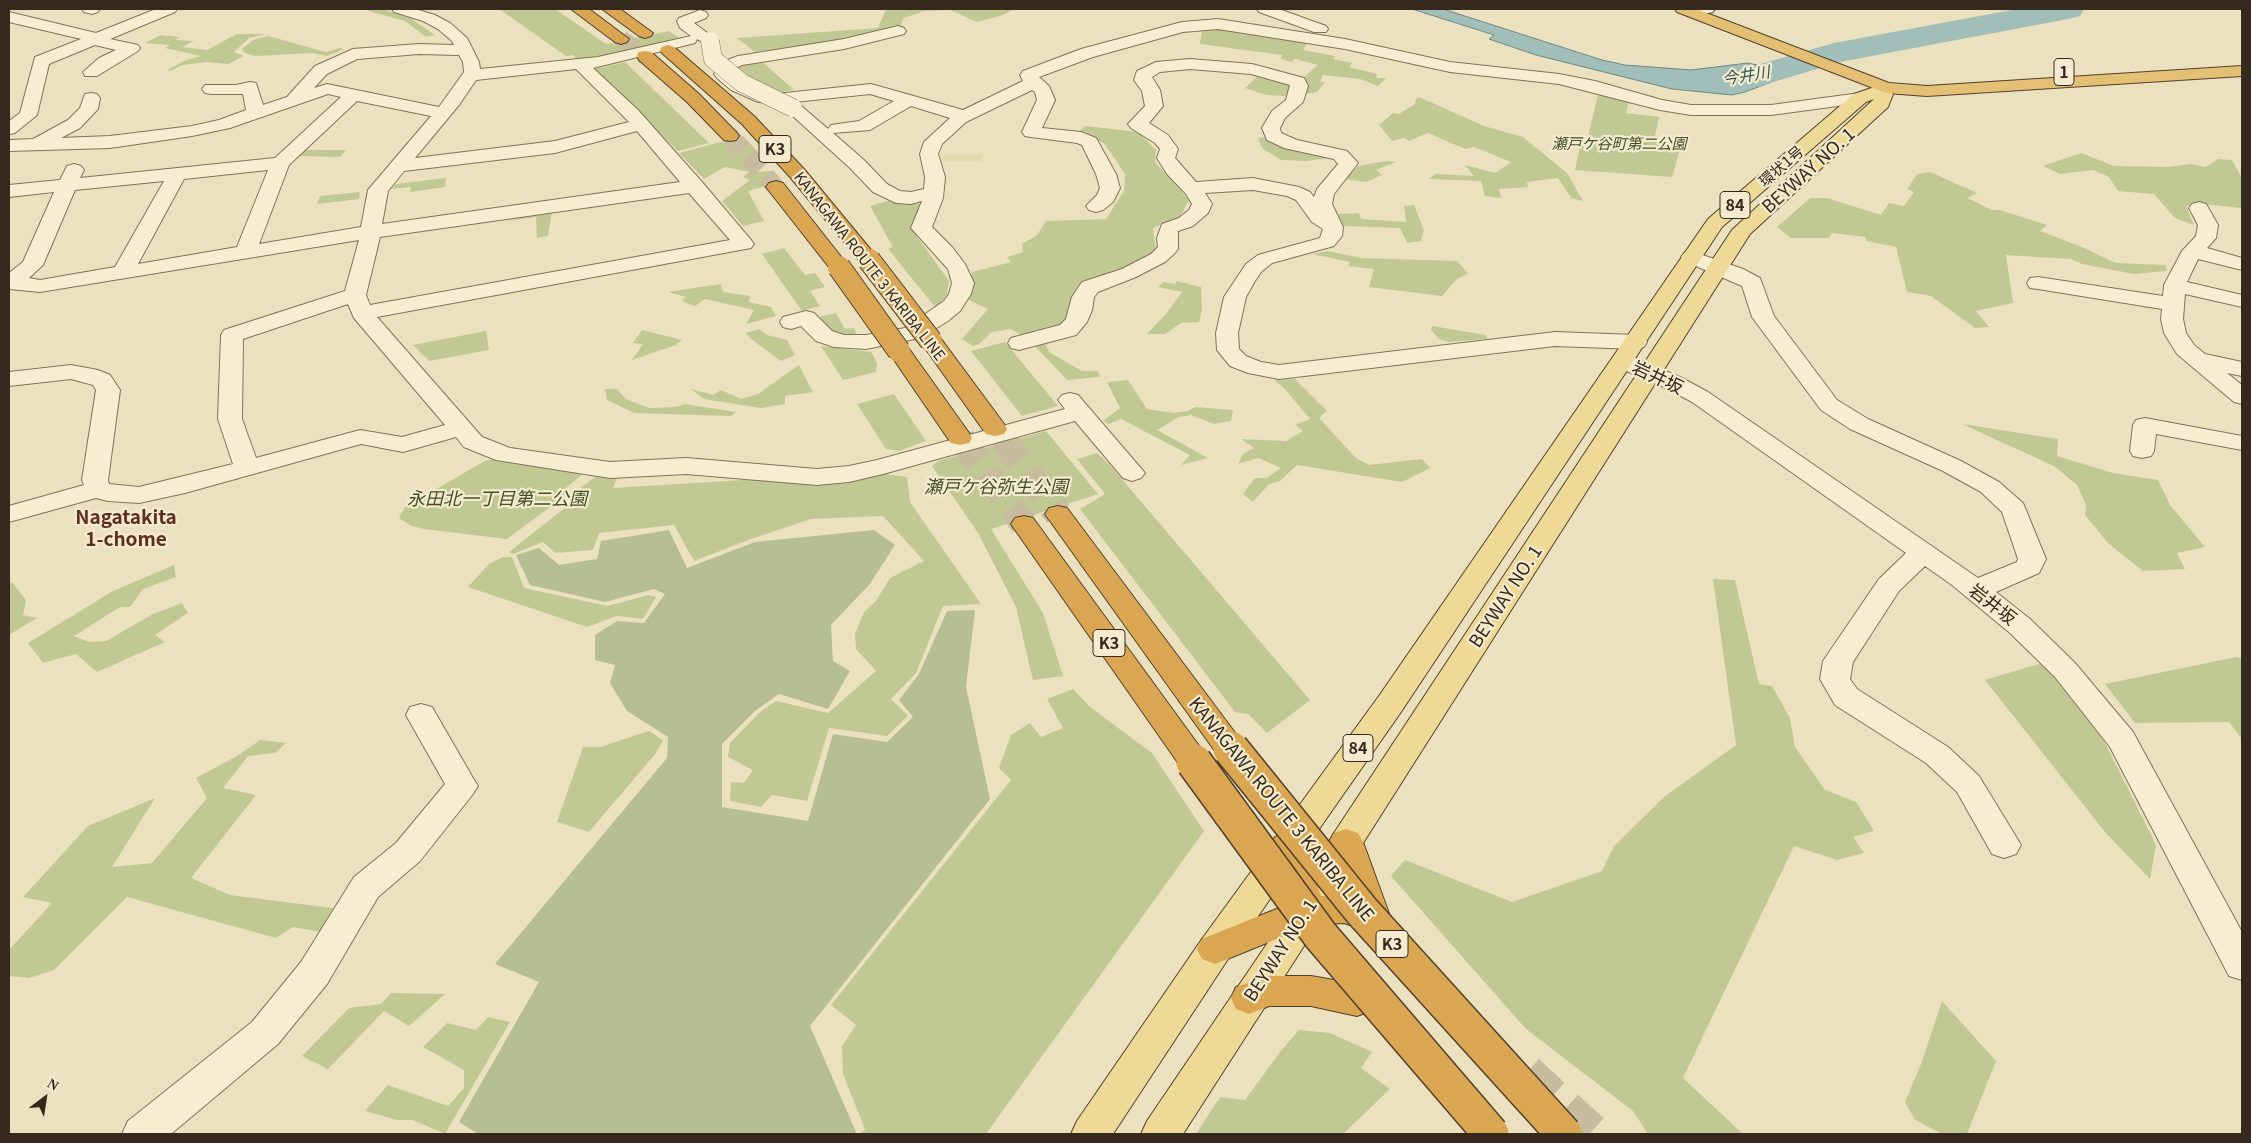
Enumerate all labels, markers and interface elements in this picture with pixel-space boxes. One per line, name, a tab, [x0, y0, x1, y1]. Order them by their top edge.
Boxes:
road number: 1	[2054, 58, 2074, 86]
water label: 今井川	[1721, 62, 1771, 88]
street label: BEYWAY NO. 1	[1757, 123, 1859, 217]
park label: 瀬戸ケ谷町第二公園	[1552, 134, 1686, 152]
road number: K3	[759, 136, 791, 162]
street label: 環状1号	[1755, 142, 1807, 190]
street label: KANAGAWA ROUTE 3 KARIBA LINE	[791, 168, 949, 364]
road number: 84	[1720, 192, 1750, 218]
street label: 岩井坂	[1629, 356, 1687, 398]
park label: 瀬戸ケ谷弥生公園	[924, 475, 1068, 497]
park label: 永田北一丁目第二公園	[407, 487, 587, 509]
district label: Nagatakita 1-chome	[75, 506, 177, 550]
street label: BEYWAY NO. 1	[1464, 541, 1546, 651]
street label: 岩井坂	[1965, 579, 2021, 629]
road number: K3	[1093, 630, 1125, 656]
street label: KANAGAWA ROUTE 3 KARIBA LINE	[1185, 693, 1379, 925]
road number: 84	[1343, 734, 1373, 761]
street label: BEYWAY NO. 1	[1239, 895, 1321, 1005]
road number: K3	[1376, 931, 1408, 958]
north arrow	[20, 1073, 70, 1123]
text: N	[45, 1076, 61, 1094]

